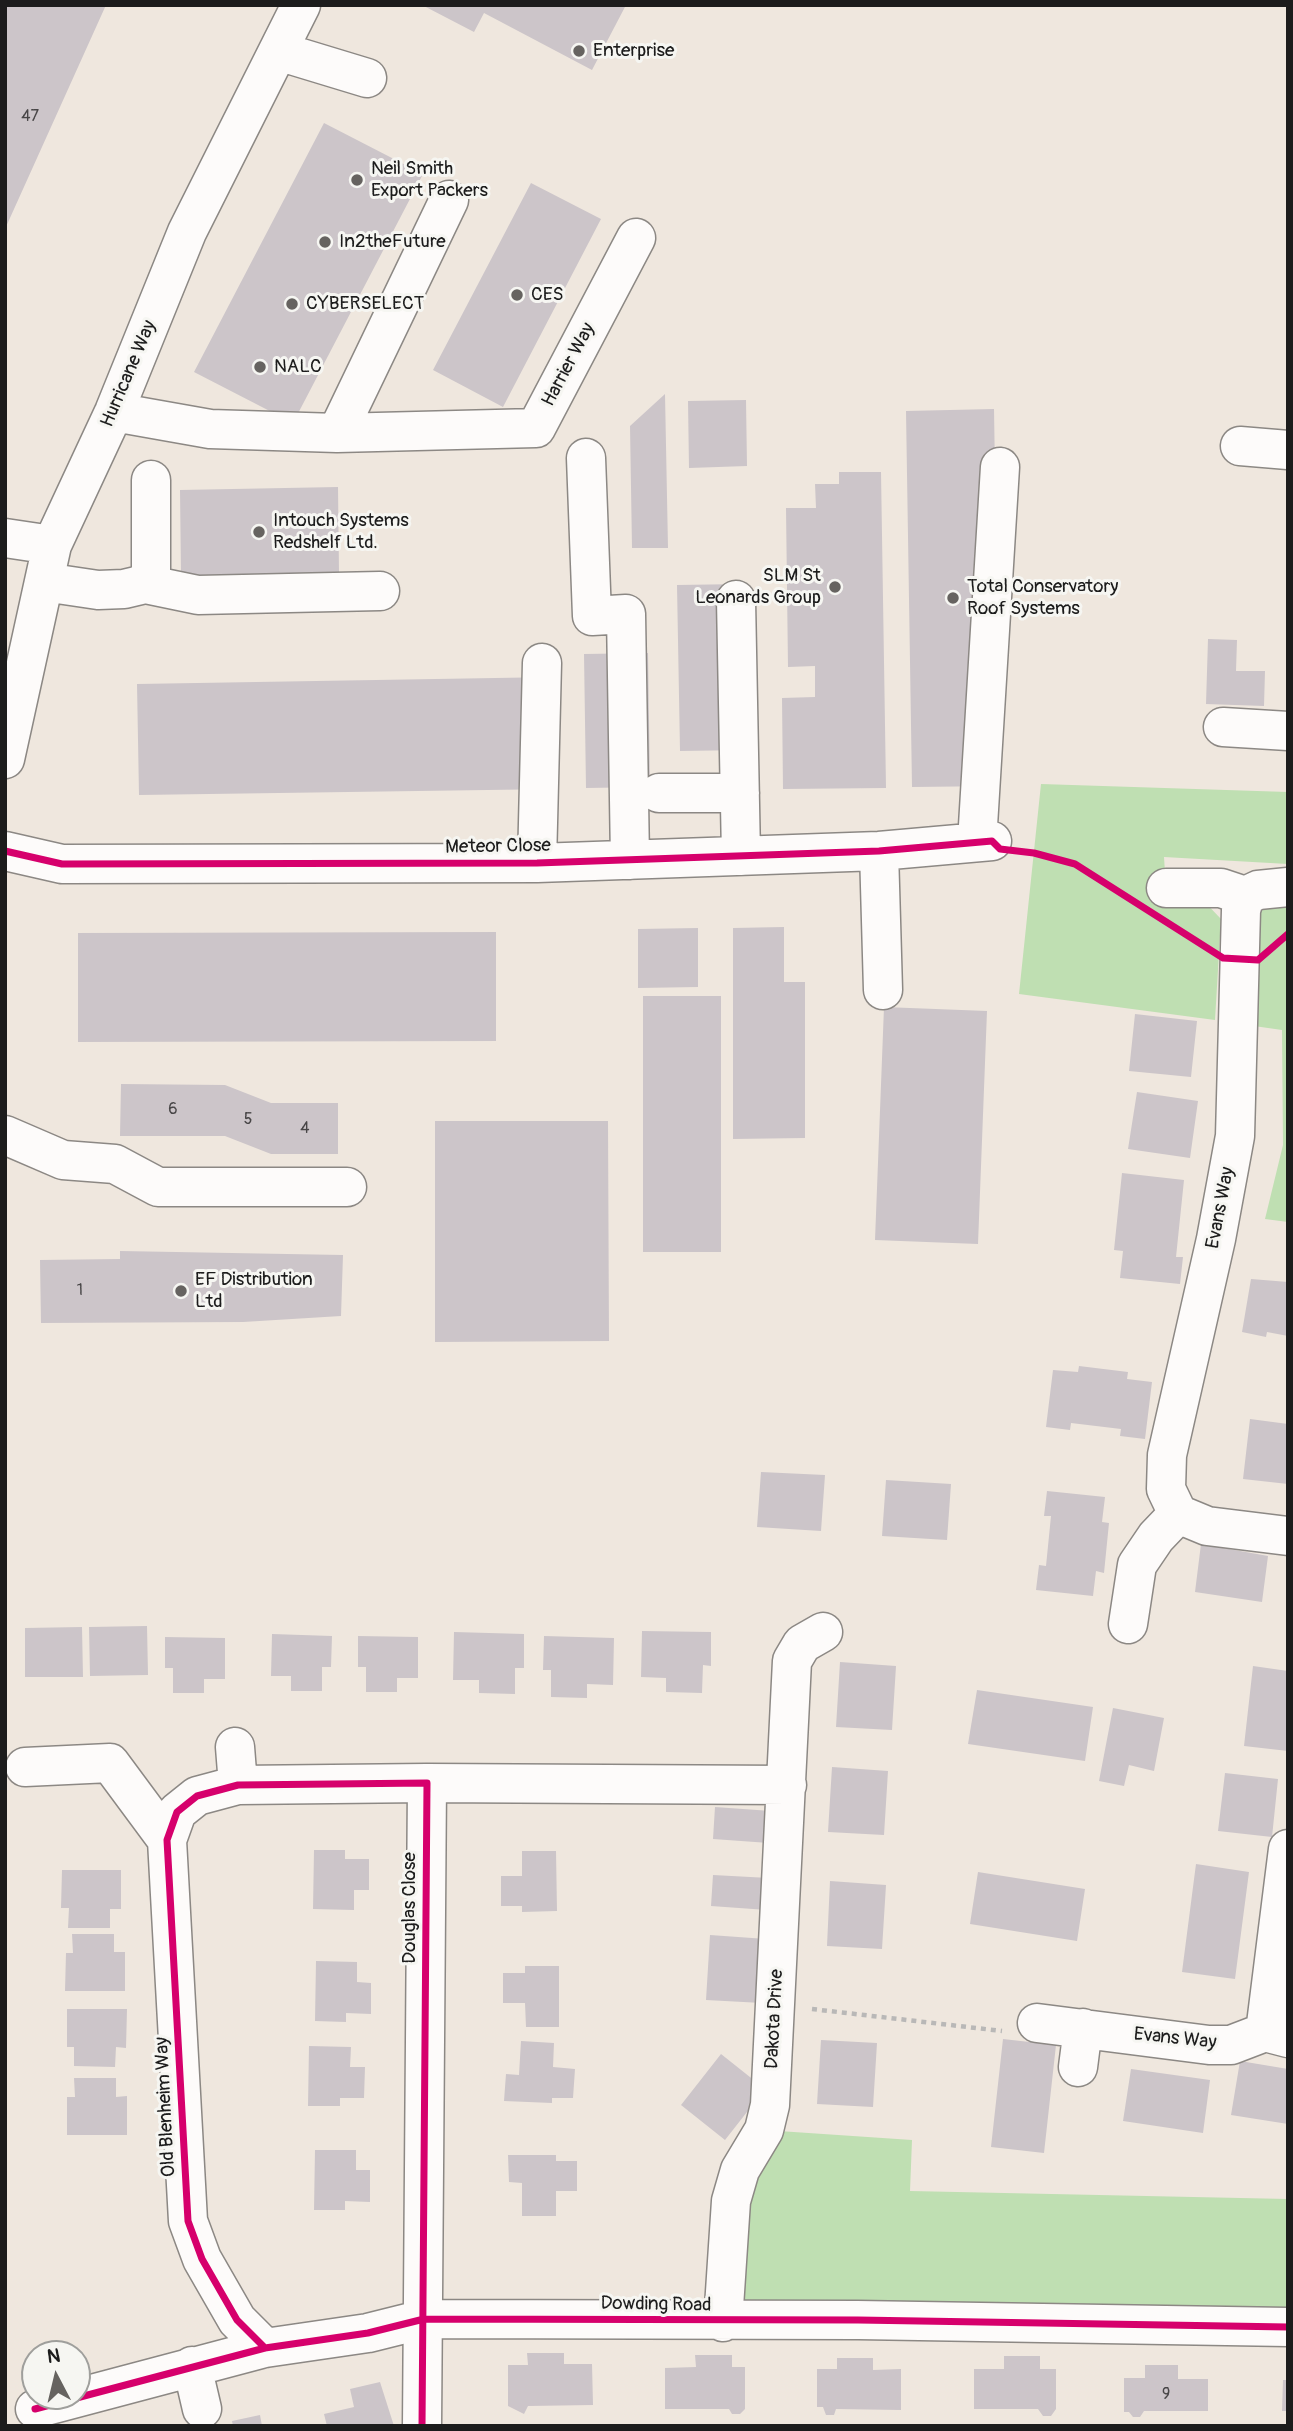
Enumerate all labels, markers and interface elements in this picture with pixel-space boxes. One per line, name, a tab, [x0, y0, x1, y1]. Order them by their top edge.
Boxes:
place label: Enterprise	[593, 40, 674, 62]
marker: Enterprise	[571, 43, 587, 59]
house number: 47	[21, 107, 39, 127]
place label: Neil Smith Export Packers	[371, 158, 488, 202]
marker: Neil Smith Export Packers	[349, 172, 365, 188]
place label: In2theFuture	[339, 231, 446, 253]
marker: In2theFuture	[317, 234, 333, 250]
place label: CES	[531, 284, 564, 306]
marker: CES	[509, 287, 525, 303]
place label: CYBERSELECT	[306, 293, 424, 315]
marker: CYBERSELECT	[284, 296, 300, 312]
street label: Hurricane Way	[96, 317, 162, 431]
street label: Harrier Way	[538, 319, 600, 411]
place label: NALC	[274, 356, 322, 378]
marker: NALC	[252, 359, 268, 375]
place label: Intouch Systems Redshelf Ltd.	[273, 510, 409, 554]
marker: Intouch Systems Redshelf Ltd.	[251, 524, 267, 540]
place label: SLM St Leonards Group	[695, 565, 821, 609]
place label: Total Conservatory Roof Systems	[967, 576, 1118, 620]
marker: SLM St Leonards Group	[827, 579, 843, 595]
marker: Total Conservatory Roof Systems	[945, 590, 961, 606]
street label: Meteor Close	[445, 835, 551, 859]
house number: 6	[168, 1100, 178, 1120]
house number: 5	[244, 1110, 252, 1130]
house number: 4	[300, 1119, 310, 1139]
street label: Evans Way	[1202, 1165, 1240, 1251]
place label: EF Distribution Ltd	[195, 1269, 313, 1313]
house number: 1	[77, 1281, 83, 1301]
marker: EF Distribution Ltd	[173, 1283, 189, 1299]
street label: Douglas Close	[399, 1852, 421, 1964]
street label: Dakota Drive	[761, 1968, 789, 2070]
street label: Evans Way	[1133, 2023, 1217, 2055]
street label: Old Blenheim Way	[151, 2036, 181, 2178]
street label: Dowding Road	[600, 2293, 712, 2317]
north arrow	[21, 2340, 91, 2410]
text: N	[46, 2343, 62, 2369]
house number: 9	[1162, 2385, 1170, 2405]

